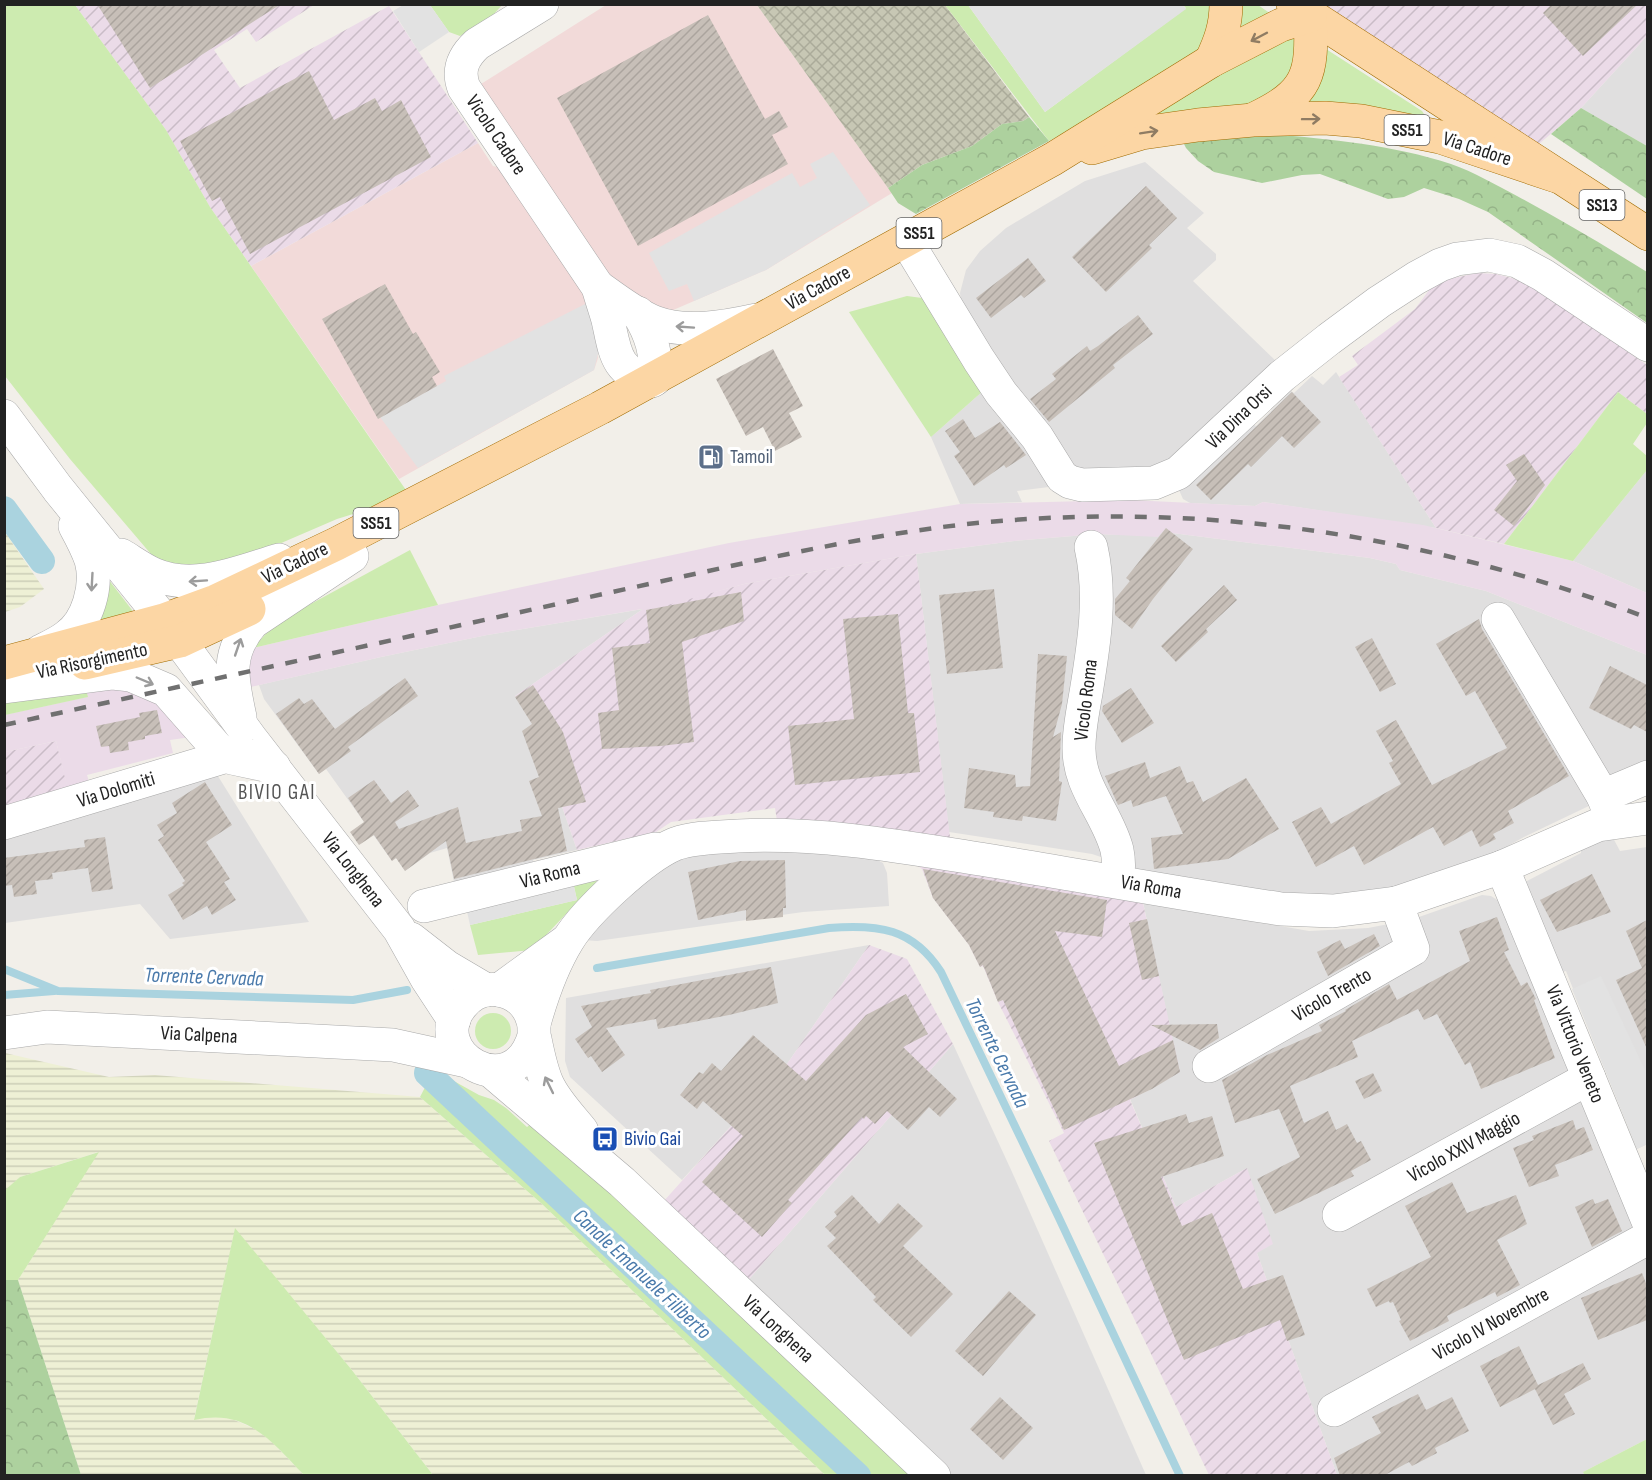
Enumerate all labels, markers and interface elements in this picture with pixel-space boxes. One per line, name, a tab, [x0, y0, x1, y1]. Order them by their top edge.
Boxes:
one-way arrow	[1251, 31, 1269, 43]
street label: Vicolo Cadore	[461, 90, 531, 180]
one-way arrow	[1301, 113, 1321, 124]
road number: SS51	[1384, 115, 1430, 145]
one-way arrow	[1139, 126, 1159, 137]
street label: Via Cadore	[1440, 127, 1514, 171]
road number: SS13	[1580, 190, 1624, 220]
road number: SS51	[896, 218, 942, 248]
street label: Via Cadore	[781, 260, 855, 316]
one-way arrow	[676, 321, 696, 332]
street label: Via Dina Orsi	[1201, 380, 1277, 454]
fuel station icon: Tamoil	[696, 442, 726, 472]
place label: Tamoil	[730, 445, 773, 469]
road number: SS51	[354, 508, 398, 538]
street label: Via Cadore	[258, 537, 332, 589]
one-way arrow	[87, 571, 98, 591]
one-way arrow	[189, 575, 209, 586]
street label: Via Risorgimento	[34, 638, 150, 684]
one-way arrow	[234, 638, 245, 657]
street label: Vicolo Roma	[1069, 658, 1103, 742]
one-way arrow	[135, 676, 154, 687]
street label: Via Dolomiti	[74, 767, 158, 813]
district label: BIVIO GAI	[238, 780, 316, 805]
street label: Via Longhena	[316, 828, 390, 912]
street label: Via Roma	[517, 856, 583, 894]
street label: Via Roma	[1119, 870, 1183, 904]
water label: Torrente Cervada	[144, 962, 264, 992]
street label: Vicolo Trento	[1288, 963, 1376, 1027]
street label: Via Vittorio Veneto	[1541, 982, 1609, 1106]
water label: Torrente Cervada	[960, 994, 1035, 1112]
street label: Via Calpena	[160, 1021, 238, 1049]
one-way arrow	[543, 1077, 555, 1094]
street label: Vicolo XXIV Maggio	[1404, 1106, 1524, 1188]
bus stop icon: Bivio Gai	[590, 1124, 620, 1154]
place label: Bivio Gai	[624, 1127, 681, 1151]
water label: Canale Emanuele Filiberto	[568, 1204, 717, 1345]
street label: Vicolo IV Novembre	[1429, 1282, 1553, 1366]
street label: Via Longhena	[737, 1290, 819, 1368]

